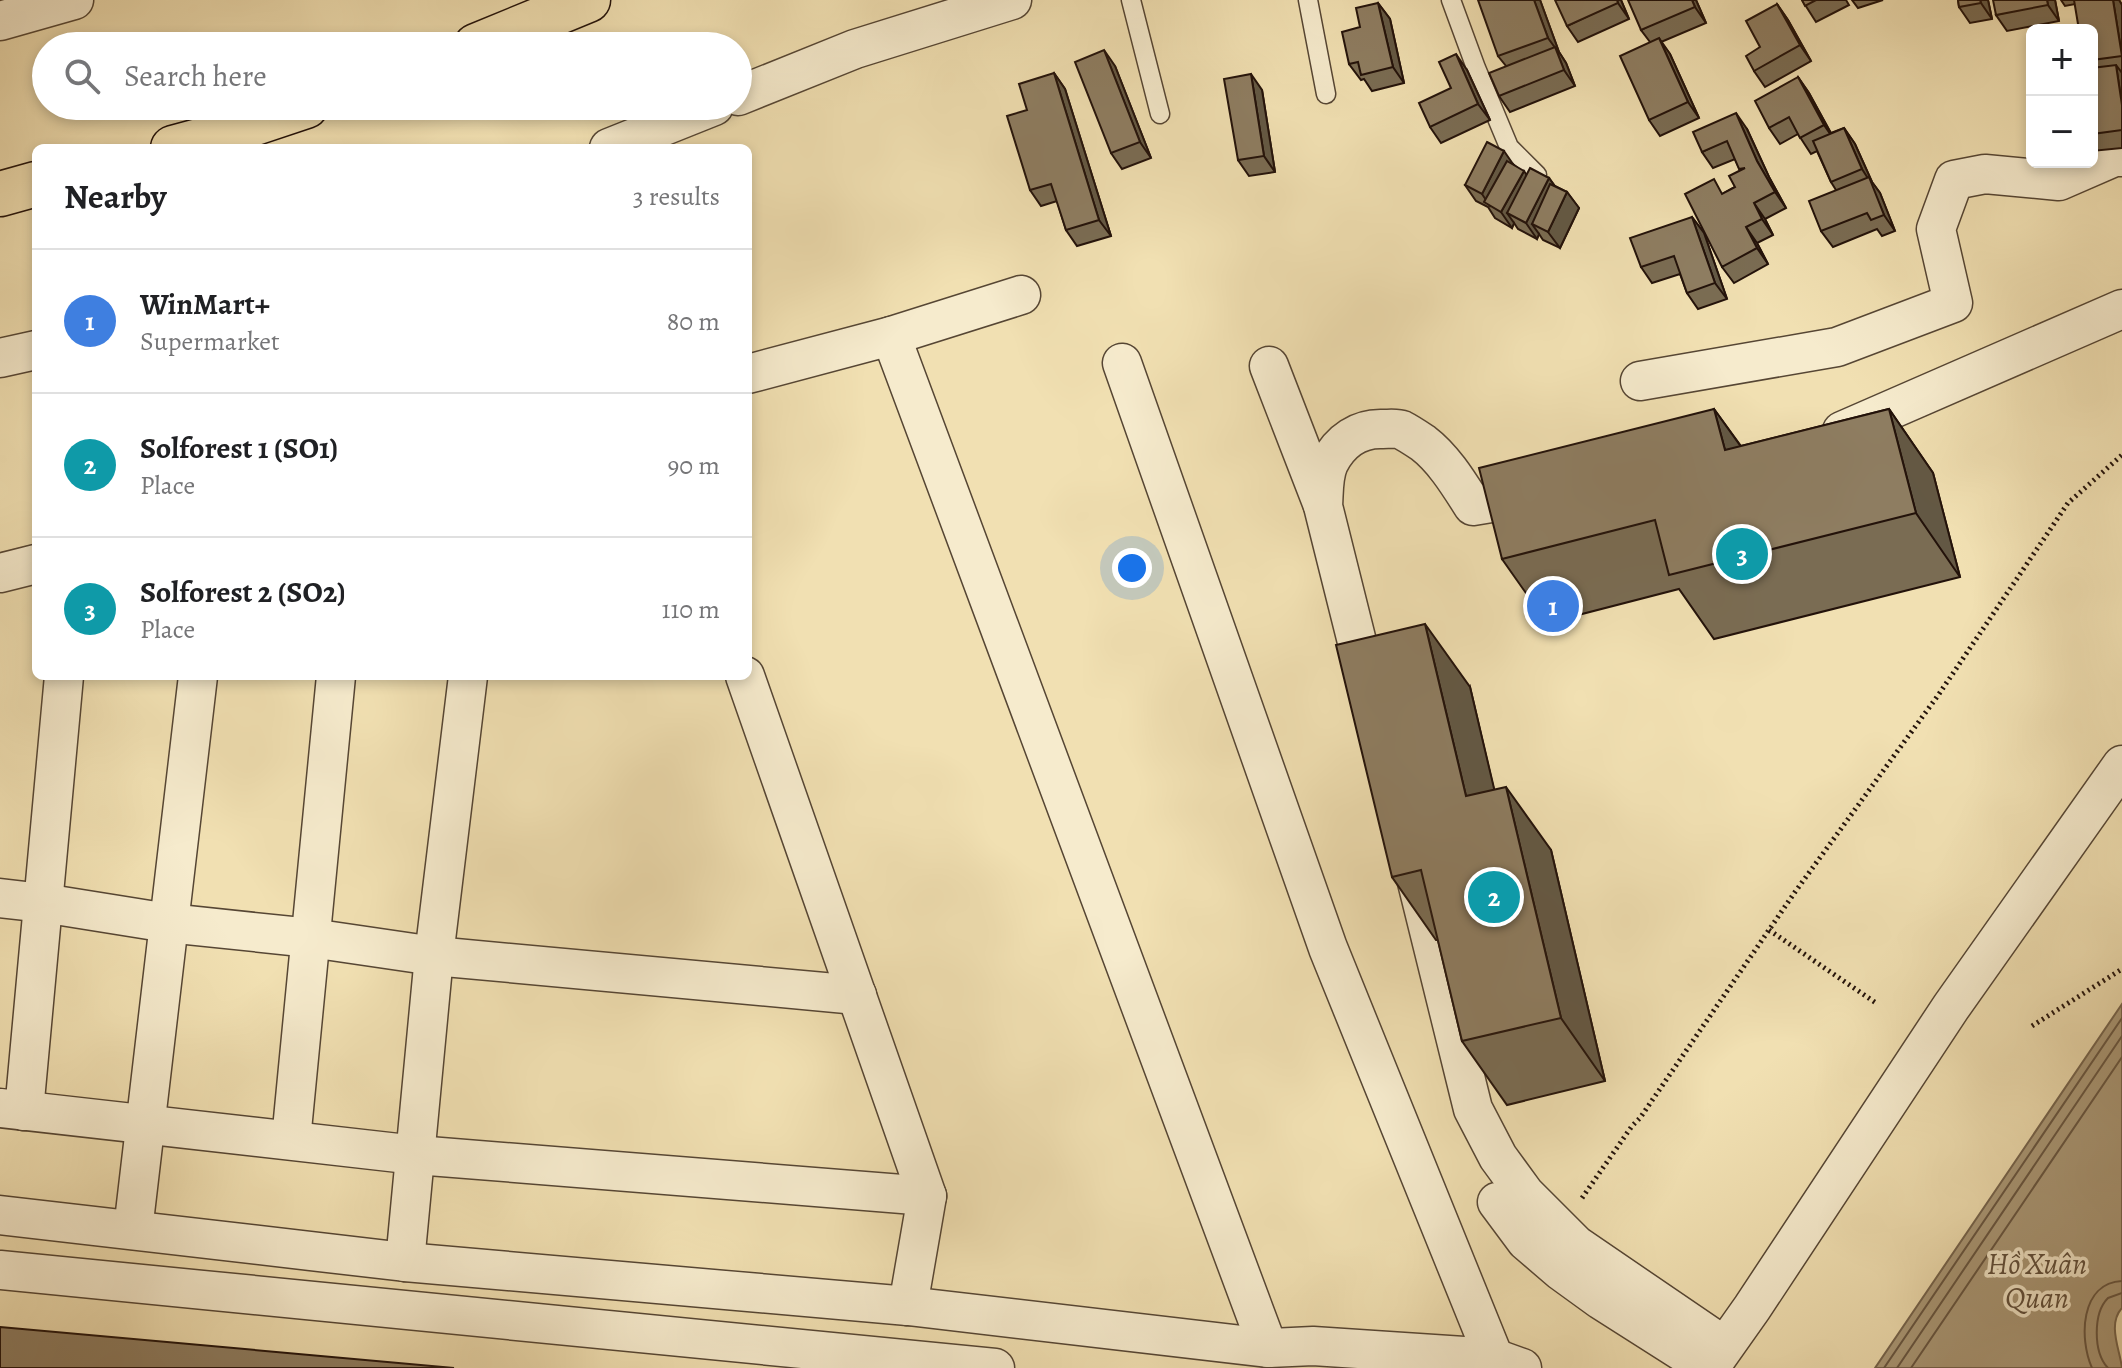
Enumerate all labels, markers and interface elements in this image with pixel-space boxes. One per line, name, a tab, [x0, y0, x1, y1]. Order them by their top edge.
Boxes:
map controls	[2026, 24, 2098, 168]
button: +	[2026, 24, 2098, 96]
search box	[32, 32, 752, 120]
icon: search	[60, 54, 104, 98]
text: Search here	[124, 56, 267, 96]
button: −	[2026, 96, 2098, 168]
text: Nearby	[64, 173, 167, 220]
text: 3 results	[633, 179, 720, 214]
text: WinMart+	[140, 284, 270, 324]
text: 1	[85, 304, 95, 339]
text: 80 m	[667, 304, 720, 339]
text: Supermarket	[140, 324, 280, 359]
text: Solforest 1 (SO1)	[140, 428, 338, 468]
text: 2	[84, 448, 96, 483]
text: 90 m	[668, 448, 720, 483]
text: Place	[140, 468, 195, 503]
pin: 3	[1716, 524, 1768, 584]
your location	[1112, 548, 1152, 588]
text: Solforest 2 (SO2)	[140, 572, 346, 612]
pin: 1	[1527, 576, 1579, 636]
text: 3	[84, 592, 96, 627]
text: 110 m	[662, 592, 720, 627]
text: Place	[140, 612, 195, 647]
pin: 2	[1468, 867, 1520, 927]
water label: Hồ Xuân Quan	[1987, 1244, 2087, 1318]

